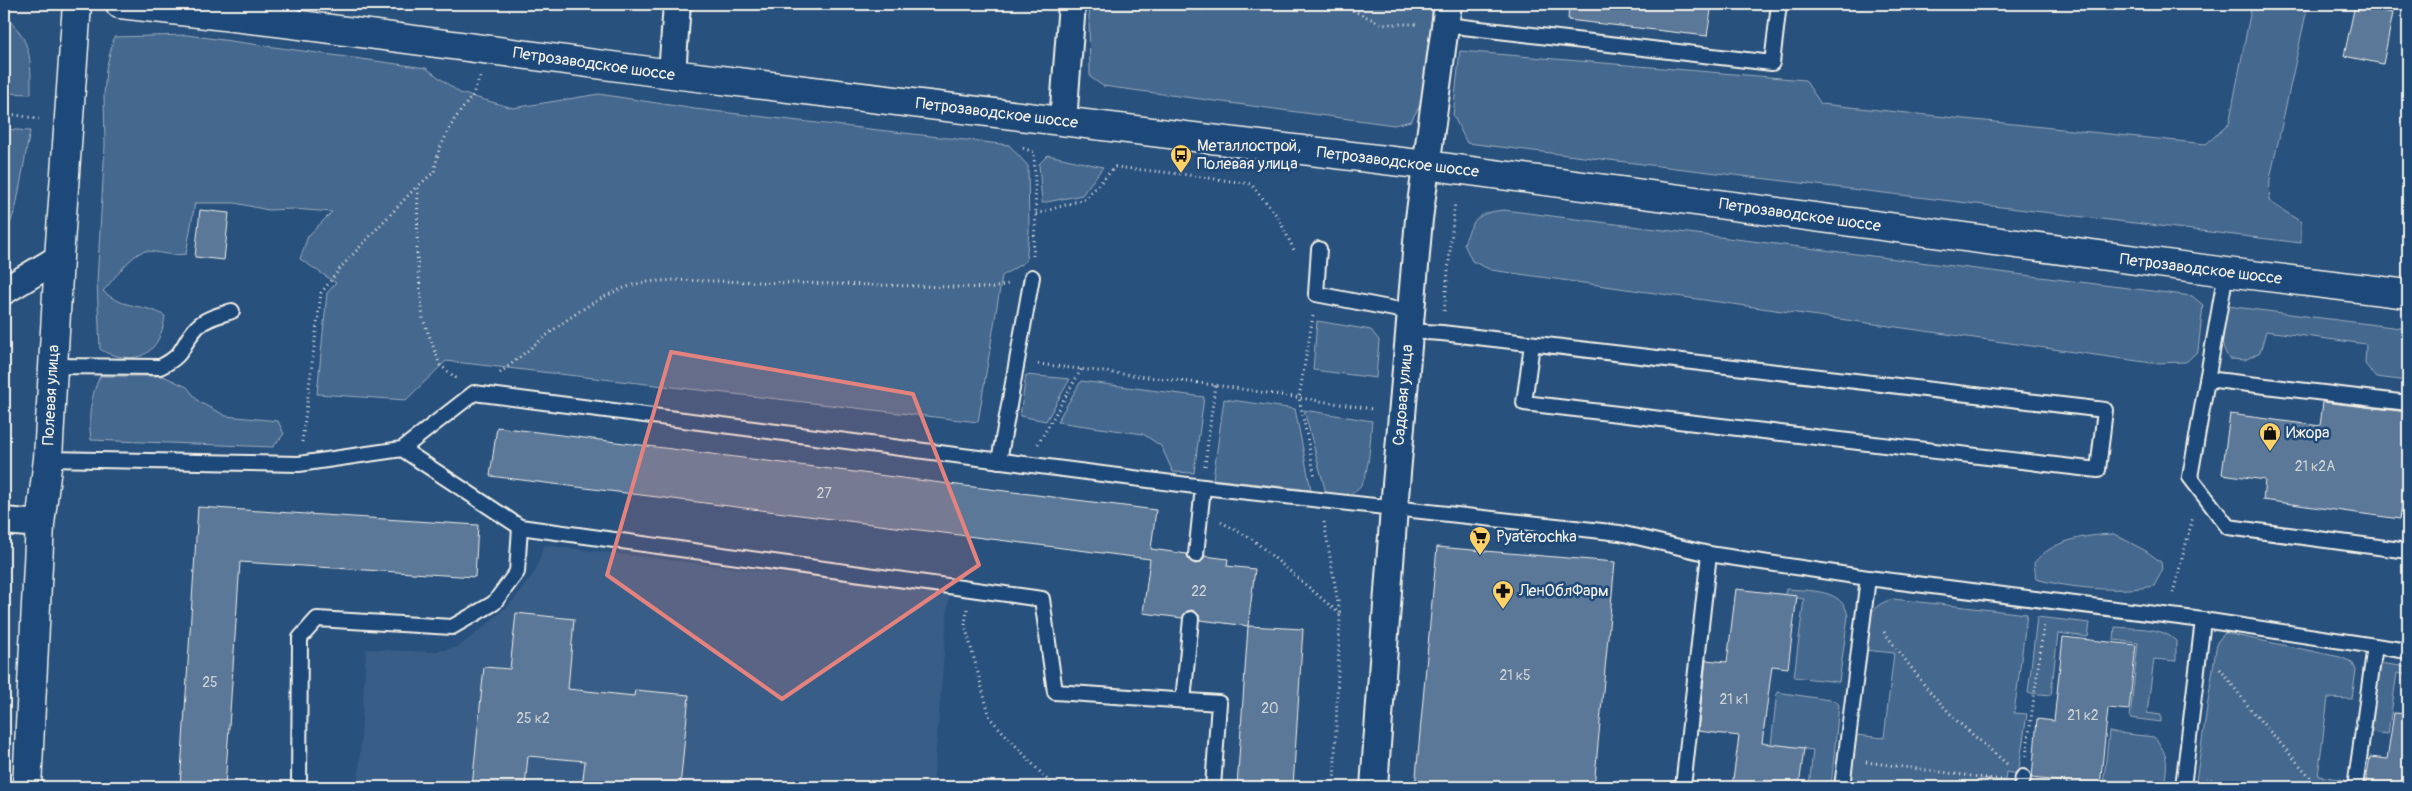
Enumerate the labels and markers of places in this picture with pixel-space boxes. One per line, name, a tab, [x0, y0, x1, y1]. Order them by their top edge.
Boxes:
place label: Металлострой, Полевая улица	[1197, 136, 1301, 174]
bus stop icon: Металлострой, Полевая улица	[1169, 143, 1193, 174]
shop icon: Ижора	[2258, 421, 2282, 452]
place label: Ижора	[2286, 423, 2329, 443]
supermarket icon: Pyaterochka	[1468, 525, 1492, 556]
place label: Pyaterochka	[1496, 527, 1577, 547]
pharmacy icon: ЛенОблФарм	[1491, 579, 1515, 610]
place label: ЛенОблФарм	[1518, 581, 1609, 601]

